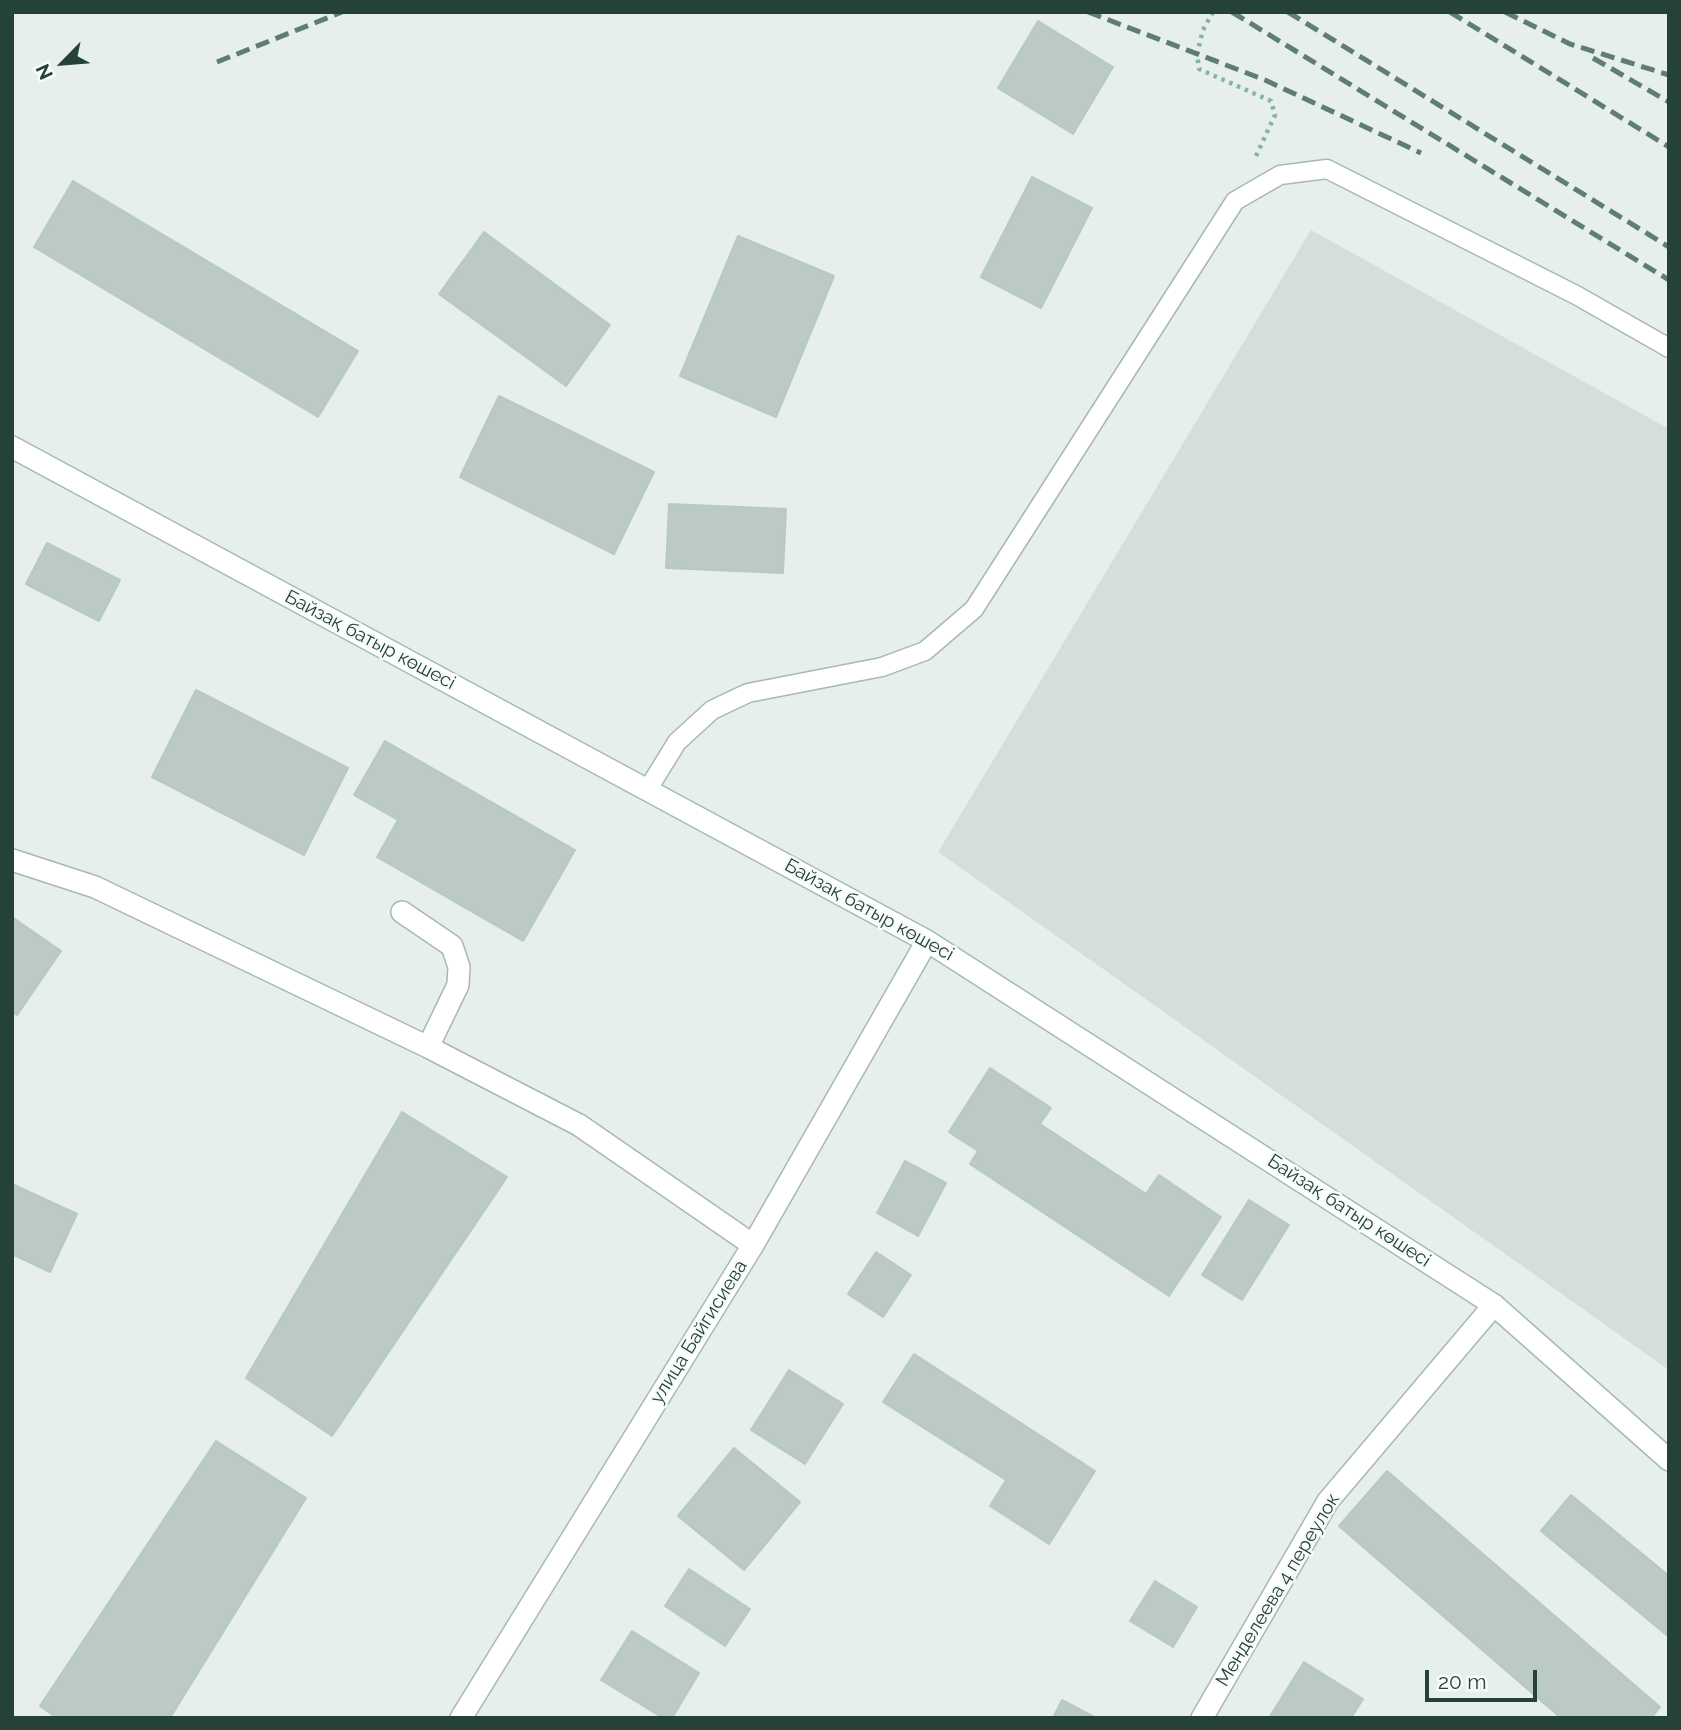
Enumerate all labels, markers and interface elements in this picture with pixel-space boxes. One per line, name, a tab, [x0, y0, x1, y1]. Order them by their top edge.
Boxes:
north arrow	[28, 28, 98, 98]
text: N	[31, 61, 57, 83]
street label: Байзақ батыр көшесі	[281, 585, 459, 695]
street label: Байзақ батыр көшесі	[780, 854, 958, 966]
street label: Байзақ батыр көшесі	[1263, 1150, 1435, 1272]
street label: улица Байгисиева	[646, 1256, 752, 1408]
street label: Менделеева 4 переулок	[1211, 1489, 1345, 1691]
scale bar	[1429, 1656, 1541, 1700]
text: 20 m	[1438, 1669, 1486, 1694]

